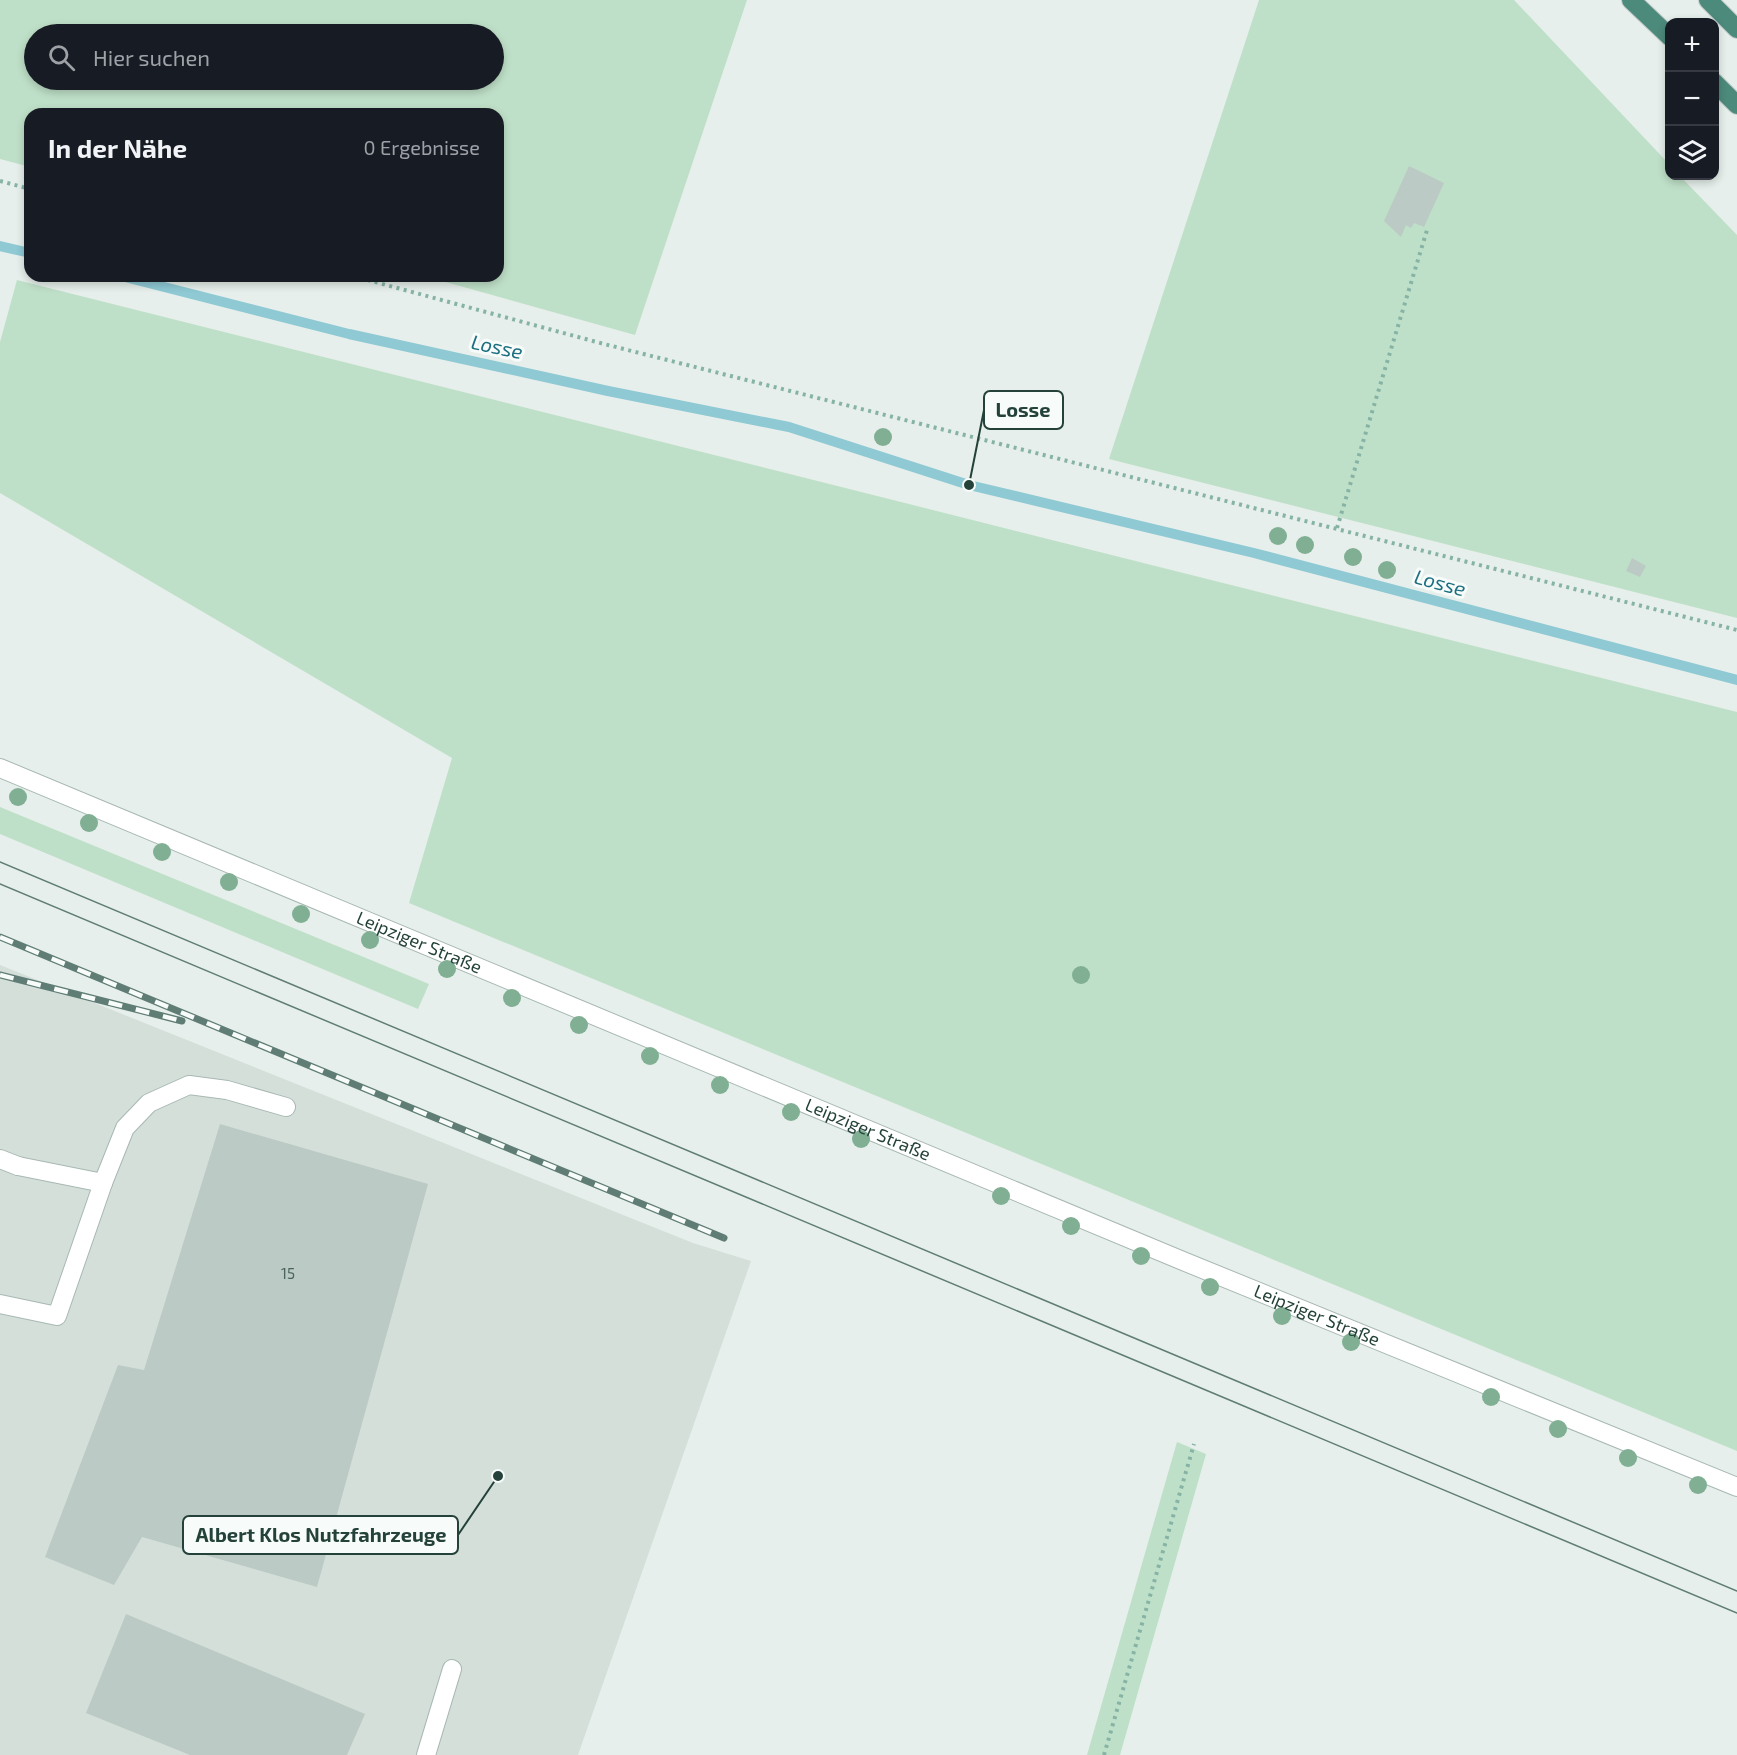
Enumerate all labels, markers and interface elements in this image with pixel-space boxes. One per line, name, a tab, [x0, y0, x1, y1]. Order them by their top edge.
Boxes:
map controls	[1665, 18, 1719, 180]
button: +	[1665, 18, 1719, 72]
search box	[24, 24, 504, 90]
icon: search	[45, 41, 78, 74]
text: Hier suchen	[93, 44, 210, 70]
button: −	[1665, 72, 1719, 126]
button: layers	[1665, 126, 1719, 180]
text: In der Nähe	[48, 132, 187, 163]
text: 0 Ergebnisse	[363, 135, 480, 159]
water label: Losse	[469, 329, 526, 363]
callout: Losse	[984, 391, 1063, 429]
text: Losse	[995, 397, 1051, 421]
water label: Losse	[1412, 564, 1469, 600]
street label: Leipziger Straße	[353, 906, 485, 978]
street label: Leipziger Straße	[802, 1093, 934, 1165]
house number: 15	[281, 1264, 295, 1282]
street label: Leipziger Straße	[1251, 1279, 1383, 1350]
callout: Albert Klos Nutzfahrzeuge	[183, 1516, 458, 1554]
text: Albert Klos Nutzfahrzeuge	[195, 1522, 447, 1546]

